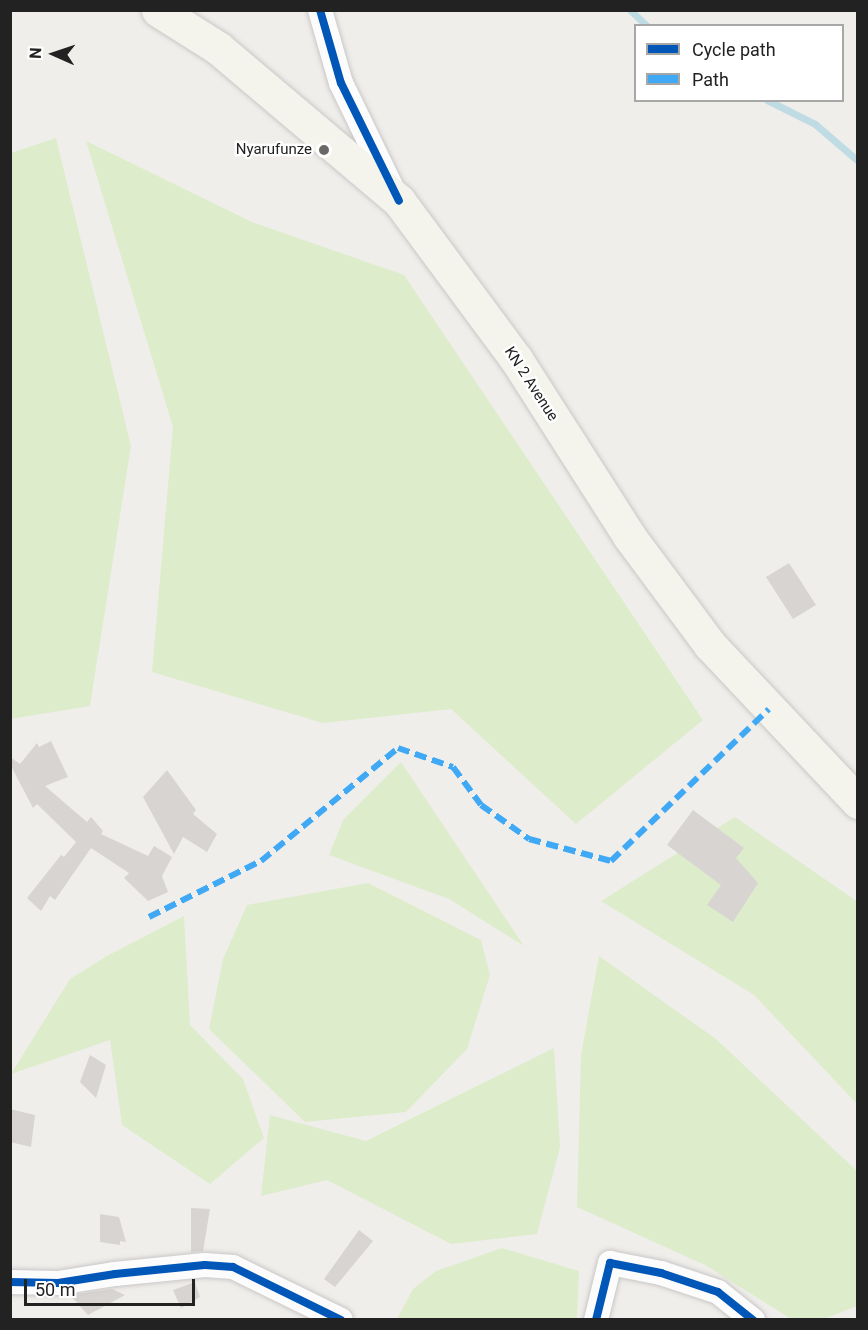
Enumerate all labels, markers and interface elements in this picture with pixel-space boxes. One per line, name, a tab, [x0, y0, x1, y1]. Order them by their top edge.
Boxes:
north arrow	[24, 24, 84, 84]
legend	[634, 24, 844, 102]
text: Cycle path	[692, 39, 776, 60]
text: N	[26, 47, 45, 59]
text: Path	[692, 69, 729, 90]
place label: Nyarufunze	[236, 141, 312, 159]
marker: Nyarufunze	[317, 143, 331, 157]
street label: KN 2 Avenue	[500, 343, 562, 425]
scale bar	[27, 1267, 198, 1305]
text: 50 m	[35, 1279, 75, 1300]

